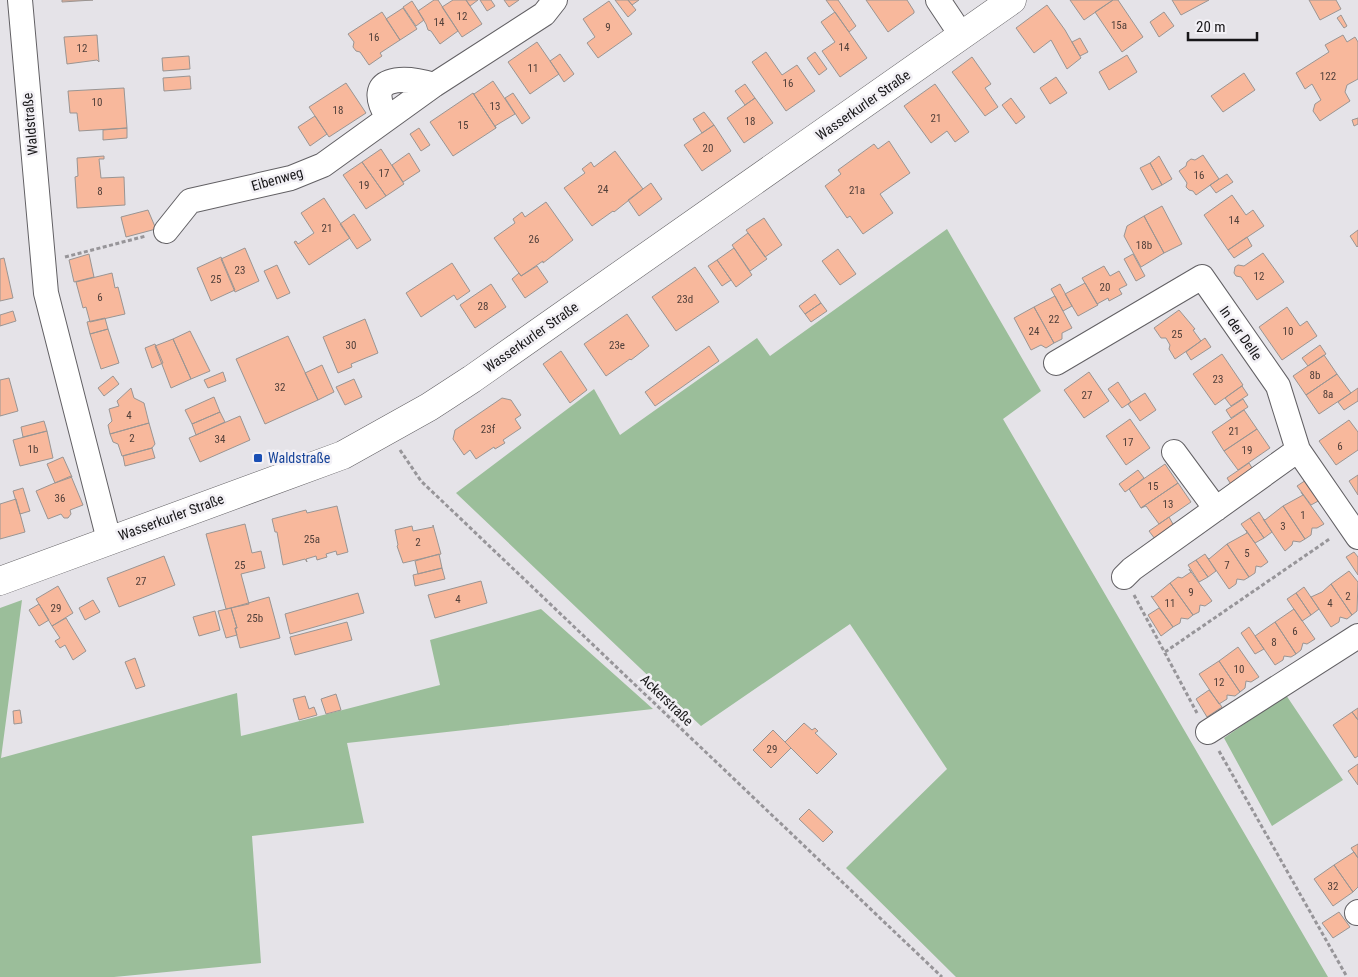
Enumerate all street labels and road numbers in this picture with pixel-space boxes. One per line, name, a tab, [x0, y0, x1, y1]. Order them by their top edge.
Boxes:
street label: Wasserkurler Straße	[813, 66, 914, 143]
street label: Waldstraße	[19, 92, 41, 156]
street label: Eibenweg	[249, 164, 305, 194]
street label: Wasserkurler Straße	[481, 298, 582, 375]
street label: In der Delle	[1217, 303, 1266, 363]
street label: Wasserkurler Straße	[116, 490, 226, 544]
street label: Ackerstraße	[637, 671, 697, 729]

